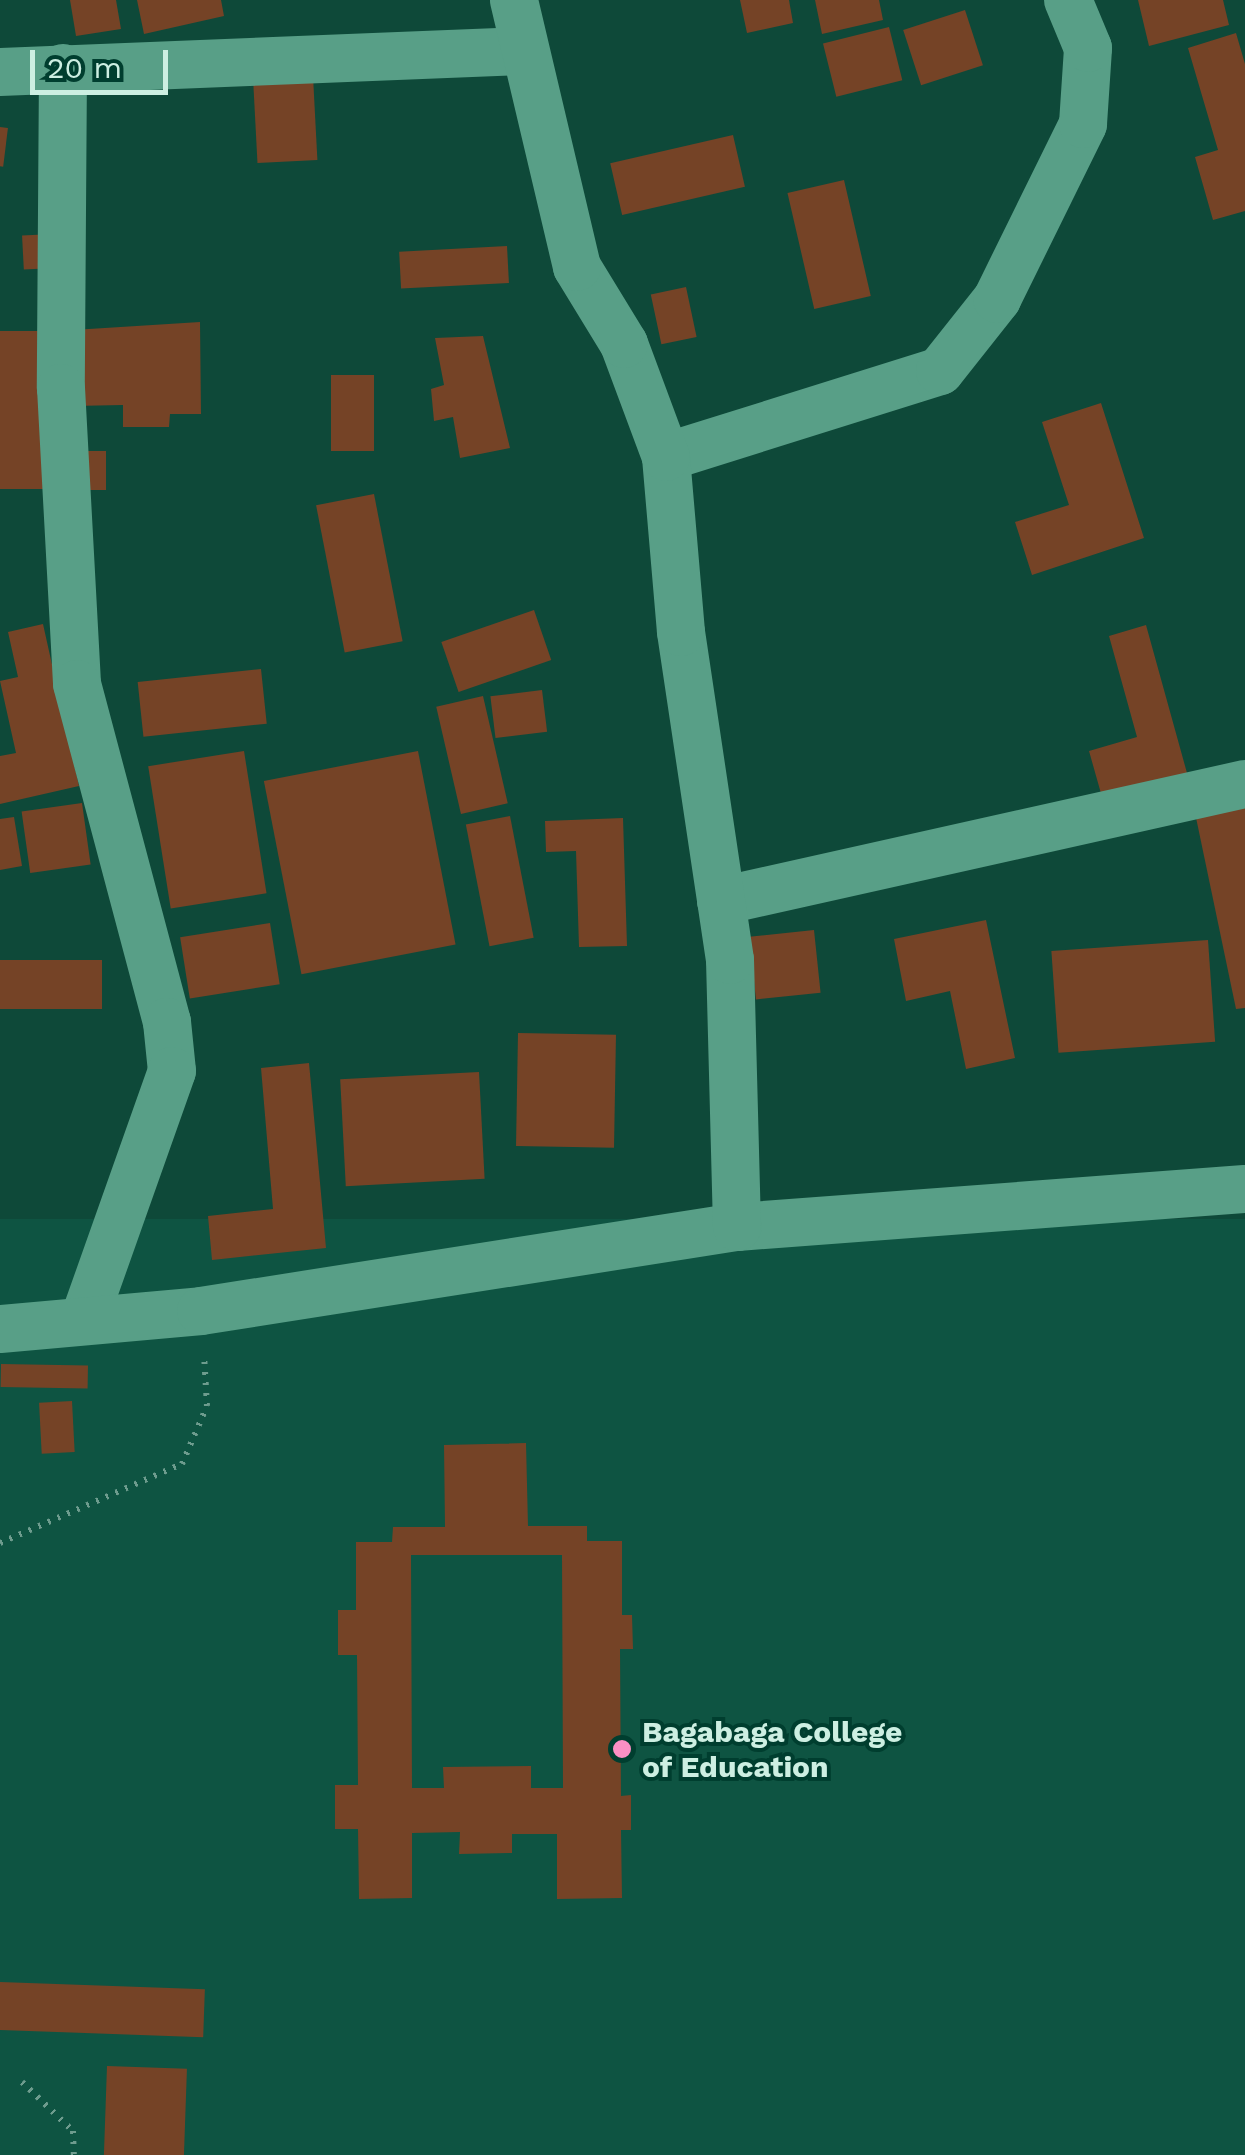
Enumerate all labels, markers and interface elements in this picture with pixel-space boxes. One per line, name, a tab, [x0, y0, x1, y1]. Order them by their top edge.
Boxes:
scale bar	[35, 30, 172, 92]
text: 20 m	[47, 50, 122, 85]
place label: Bagabaga College of Education	[642, 1714, 903, 1784]
marker: Bagabaga College of Education	[611, 1738, 633, 1760]

